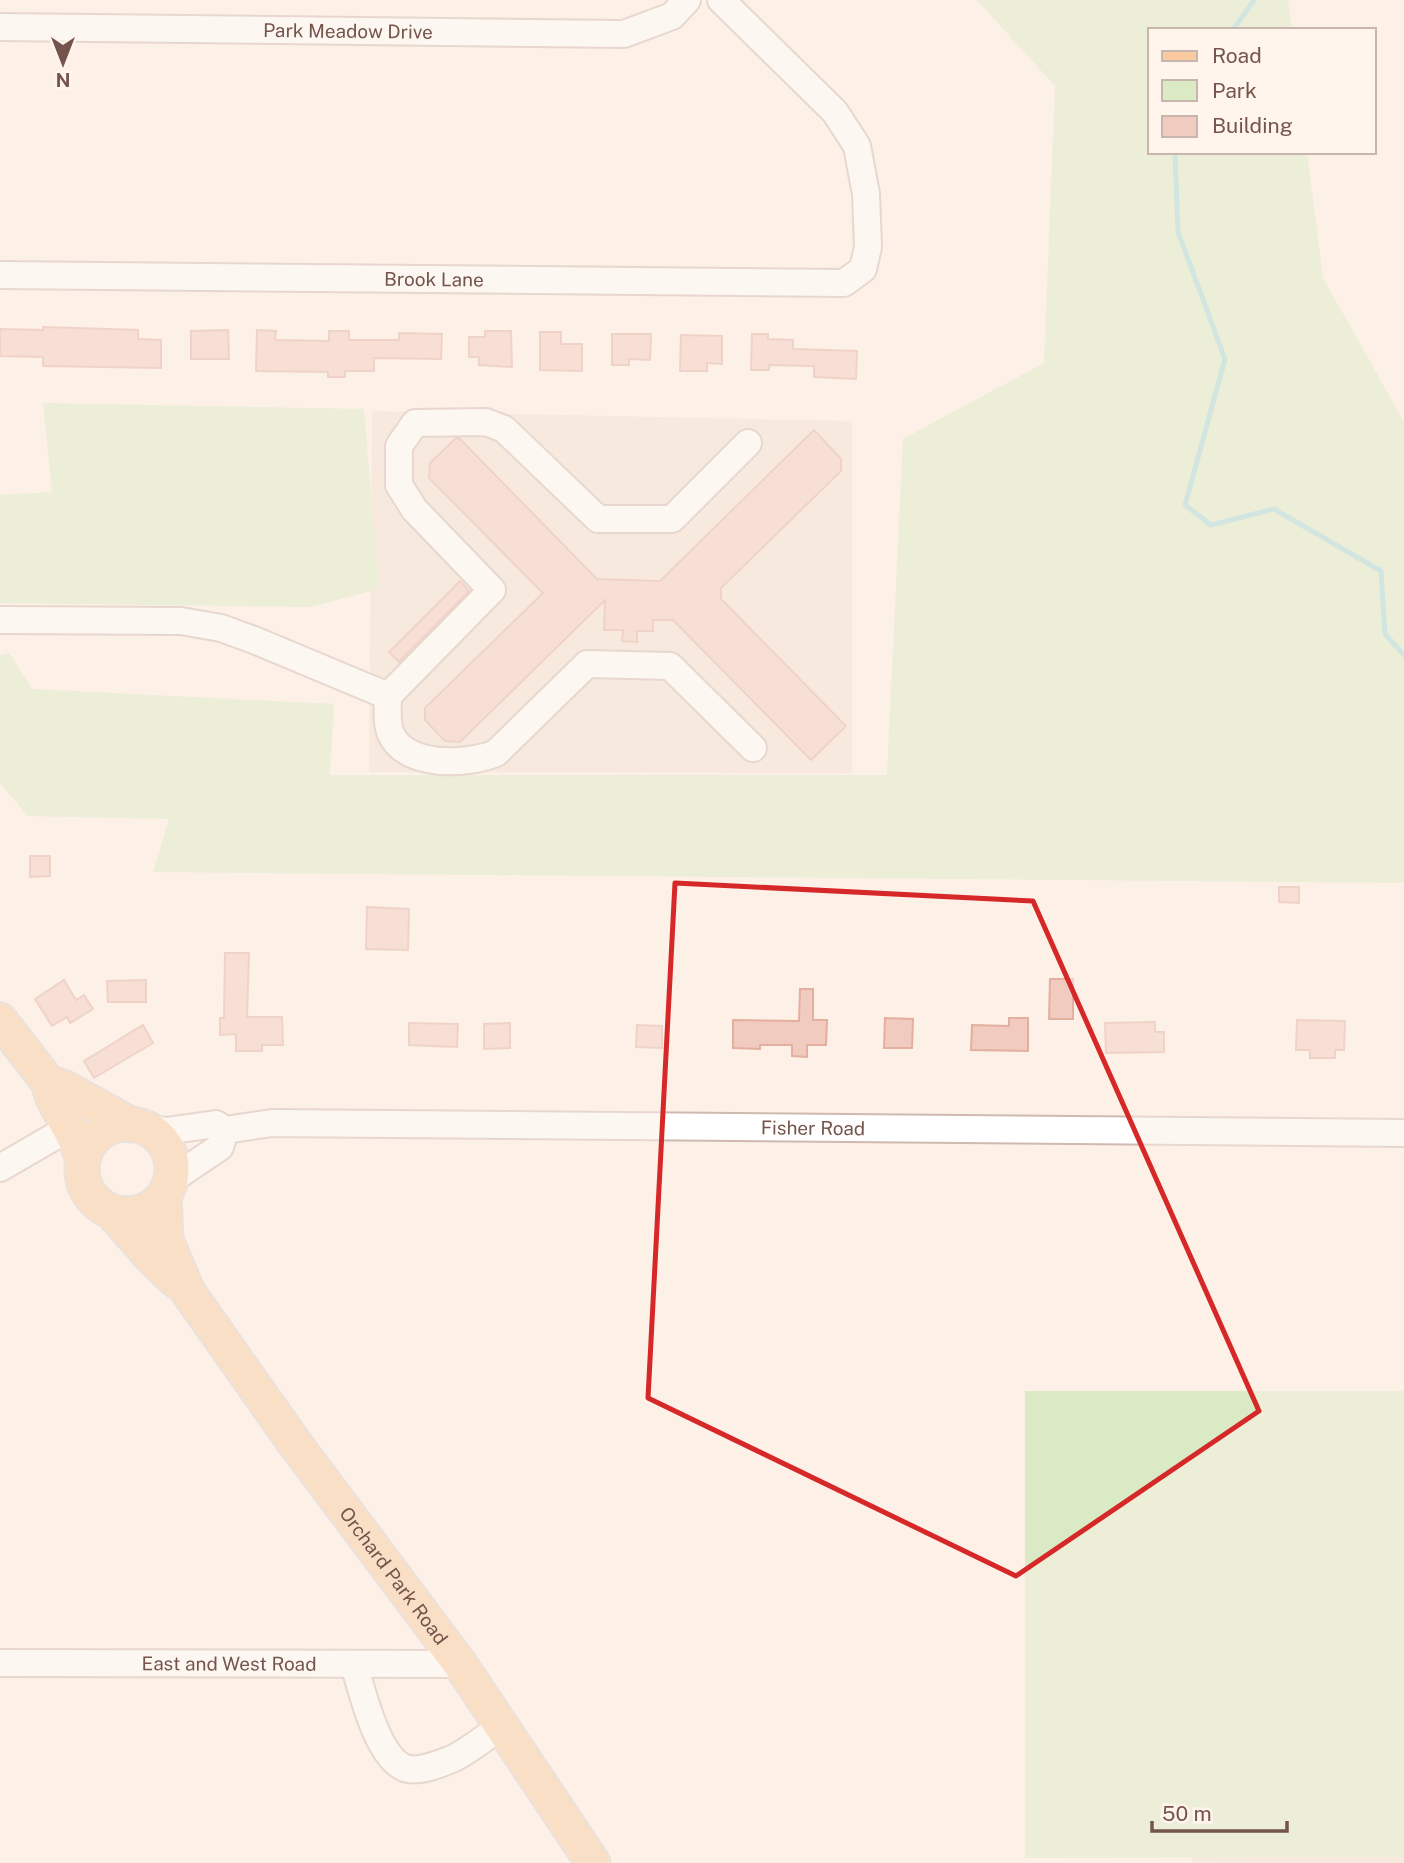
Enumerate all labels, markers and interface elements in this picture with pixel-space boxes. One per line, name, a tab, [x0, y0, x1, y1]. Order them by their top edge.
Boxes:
street label: Park Meadow Drive	[263, 19, 433, 43]
north arrow	[28, 28, 98, 98]
legend	[1148, 28, 1376, 154]
text: Road	[1212, 43, 1262, 68]
text: N	[56, 69, 70, 91]
text: Park	[1212, 78, 1257, 103]
text: Building	[1212, 113, 1293, 138]
street label: Brook Lane	[384, 268, 484, 291]
street label: Fisher Road	[761, 1116, 865, 1139]
street label: Orchard Park Road	[335, 1503, 452, 1649]
street label: East and West Road	[141, 1652, 317, 1675]
scale bar	[1152, 1790, 1287, 1834]
text: 50 m	[1162, 1801, 1212, 1826]

